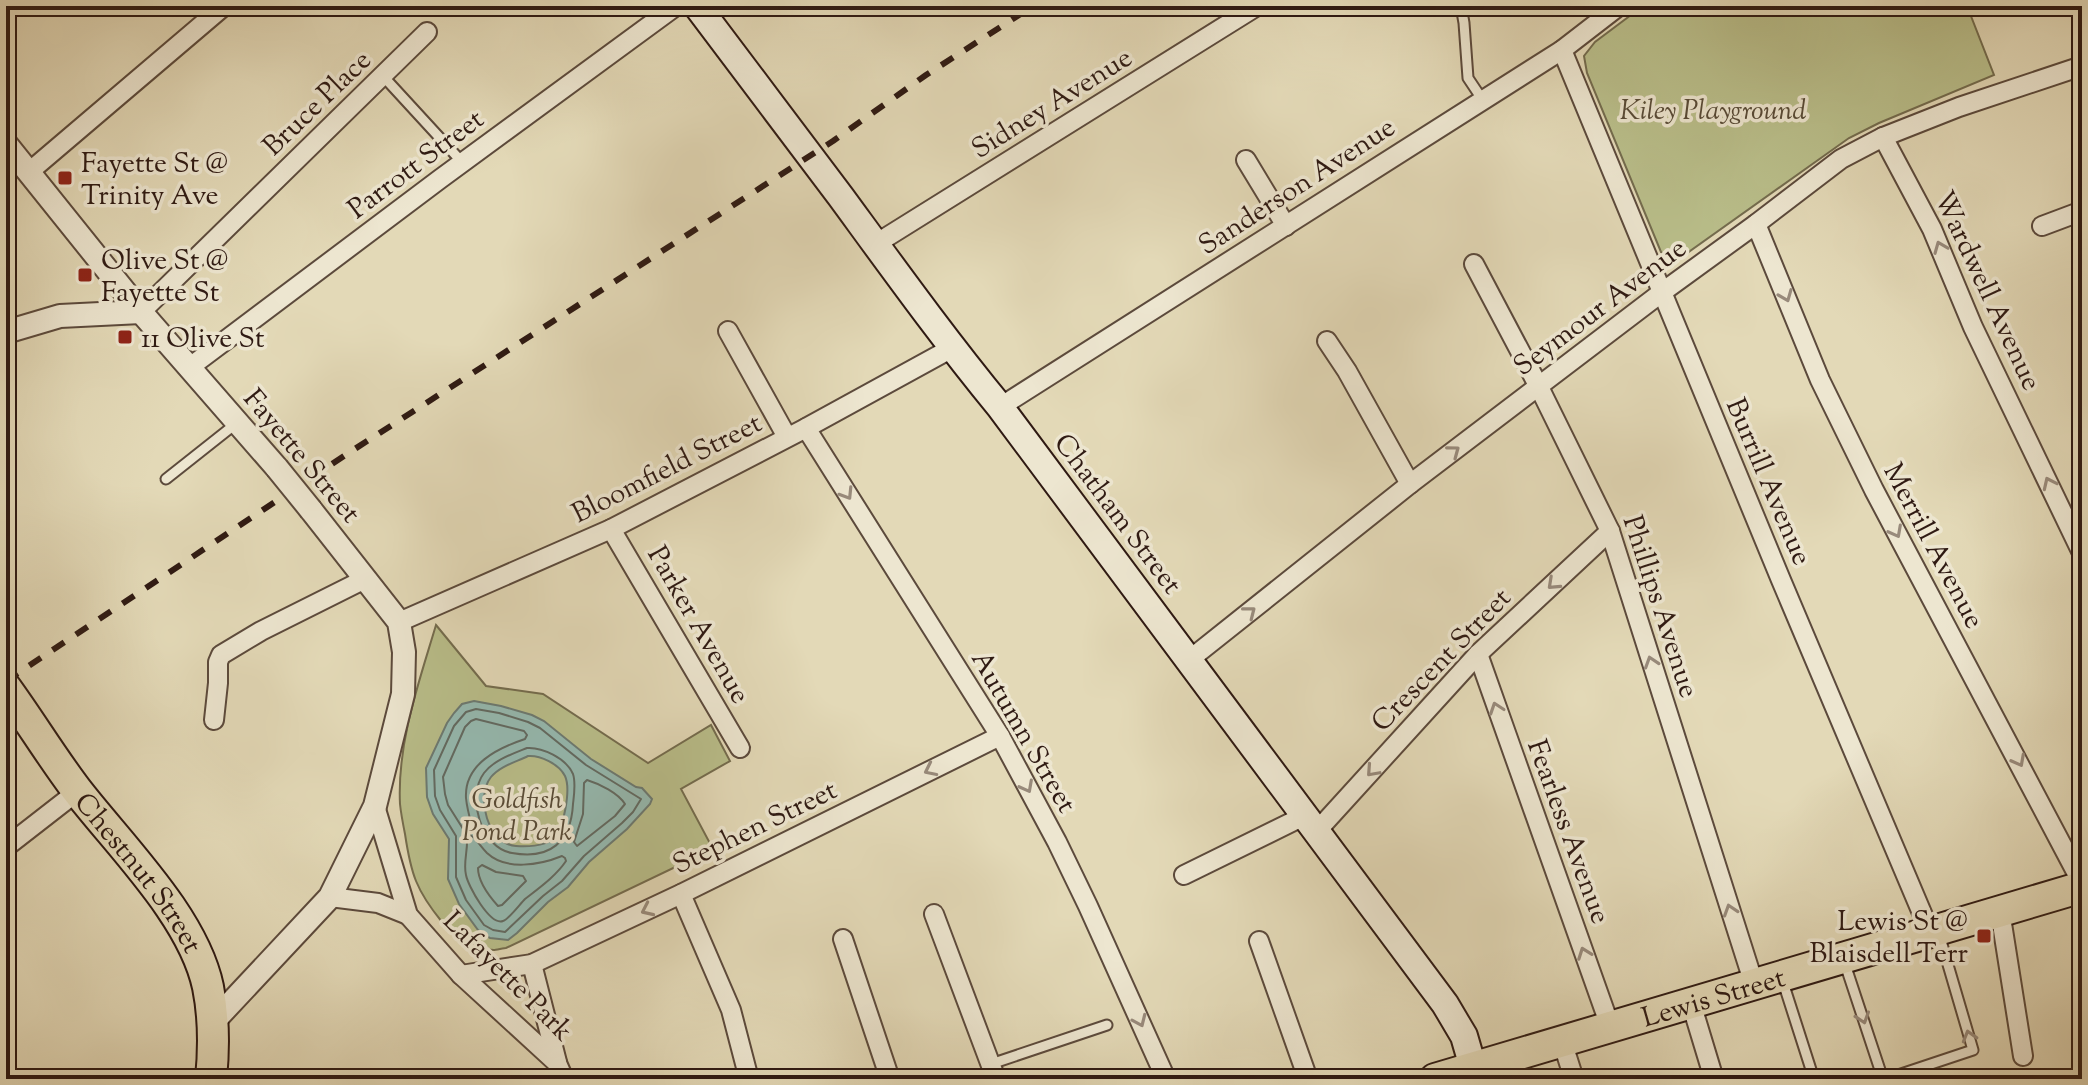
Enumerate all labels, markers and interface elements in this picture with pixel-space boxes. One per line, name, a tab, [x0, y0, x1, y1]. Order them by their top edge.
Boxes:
street label: Sidney Avenue	[965, 39, 1141, 170]
street label: Bruce Place	[255, 42, 382, 166]
park label: Kiley Playground	[1620, 92, 1806, 132]
street label: Parrott Street	[340, 101, 494, 230]
street label: Sanderson Avenue	[1191, 109, 1404, 266]
place label: Fayette St @ Trinity Ave	[81, 145, 228, 217]
marker: Fayette St @ Trinity Ave	[56, 169, 74, 187]
street label: Wardwell Avenue	[1922, 185, 2050, 398]
street label: Seymour Avenue	[1506, 230, 1696, 387]
one-way arrow	[1933, 241, 1949, 255]
place label: Olive St @ Fayette St	[101, 242, 229, 314]
marker: Olive St @ Fayette St	[76, 266, 94, 284]
one-way arrow	[1776, 288, 1793, 302]
place label: 11 Olive St	[141, 320, 265, 360]
marker: 11 Olive St	[116, 328, 134, 346]
street label: Fayette Street	[233, 381, 369, 533]
street label: Burrill Avenue	[1714, 392, 1820, 572]
street label: Bloomfield Street	[565, 404, 770, 535]
street label: Chatham Street	[1043, 426, 1191, 604]
one-way arrow	[1446, 446, 1460, 460]
street label: Merrill Avenue	[1872, 456, 1993, 636]
one-way arrow	[2043, 477, 2059, 491]
one-way arrow	[838, 485, 853, 500]
street label: Phillips Avenue	[1611, 511, 1707, 703]
one-way arrow	[1886, 523, 1902, 537]
street label: Parker Avenue	[636, 539, 759, 712]
one-way arrow	[1547, 575, 1562, 589]
street label: Crescent Street	[1363, 580, 1522, 742]
one-way arrow	[1241, 607, 1256, 621]
street label: Autumn Street	[960, 644, 1085, 821]
one-way arrow	[1645, 656, 1661, 670]
one-way arrow	[1490, 702, 1506, 716]
street label: Fearless Avenue	[1515, 734, 1619, 930]
one-way arrow	[2009, 753, 2024, 767]
one-way arrow	[923, 761, 938, 776]
one-way arrow	[1367, 762, 1382, 776]
street label: Stephen Street	[666, 771, 845, 886]
one-way arrow	[1018, 778, 1033, 793]
park label: Goldfish Pond Park	[462, 781, 572, 853]
street label: Chestnut Street	[63, 785, 211, 961]
one-way arrow	[640, 900, 655, 916]
street label: Lafayette Park	[433, 903, 581, 1051]
one-way arrow	[1723, 903, 1739, 917]
place label: Lewis St @ Blaisdell Terr	[1810, 903, 1968, 975]
marker: Lewis St @ Blaisdell Terr	[1975, 927, 1993, 945]
one-way arrow	[1577, 947, 1594, 961]
street label: Lewis Street	[1637, 959, 1791, 1040]
one-way arrow	[1854, 1011, 1870, 1025]
one-way arrow	[1131, 1013, 1147, 1027]
one-way arrow	[1962, 1030, 1978, 1044]

